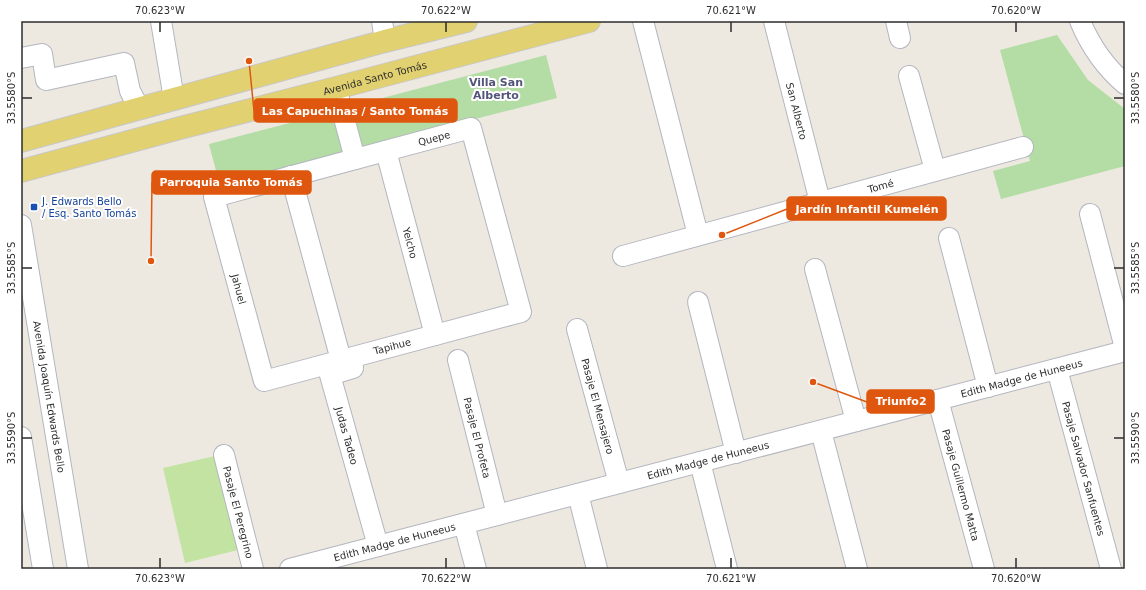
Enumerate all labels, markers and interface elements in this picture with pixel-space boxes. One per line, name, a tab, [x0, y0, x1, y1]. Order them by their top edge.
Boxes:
text: 70.623°W	[135, 5, 185, 16]
text: 70.622°W	[421, 5, 471, 16]
text: 70.621°W	[706, 5, 756, 16]
text: 70.620°W	[991, 5, 1041, 16]
street label: Avenida Santo Tomás	[322, 59, 428, 97]
text: 33.5580°S	[6, 72, 17, 124]
text: 33.5580°S	[1130, 72, 1141, 124]
district label: Villa San Alberto	[469, 76, 523, 102]
street label: San Alberto	[784, 82, 809, 141]
callout: Las Capuchinas / Santo Tomás	[254, 99, 457, 122]
text: Las Capuchinas / Santo Tomás	[262, 105, 449, 118]
street label: Quepe	[417, 129, 451, 148]
callout: Parroquia Santo Tomás	[152, 171, 311, 194]
text: Parroquia Santo Tomás	[159, 176, 303, 189]
street label: Tomé	[866, 178, 895, 195]
place label: J. Edwards Bello / Esq. Santo Tomás	[41, 196, 136, 219]
callout: Jardín Infantil Kumelén	[787, 197, 946, 220]
marker: J. Edwards Bello / Esq. Santo Tomás	[29, 202, 39, 212]
text: Jardín Infantil Kumelén	[795, 203, 938, 216]
street label: Yelcho	[400, 225, 419, 260]
text: 33.5585°S	[6, 242, 17, 294]
text: 33.5585°S	[1130, 242, 1141, 294]
street label: Jahuel	[229, 272, 248, 305]
street label: Avenida Joaquín Edwards Bello	[31, 320, 67, 474]
street label: Tapihue	[371, 336, 412, 357]
street label: Pasaje El Mensajero	[579, 357, 616, 456]
street label: Edith Madge de Huneeus	[959, 357, 1084, 400]
callout: Triunfo2	[867, 390, 934, 413]
text: Triunfo2	[875, 395, 927, 408]
street label: Pasaje El Profeta	[462, 396, 493, 479]
street label: Pasaje Salvador Sanfuentes	[1060, 400, 1107, 537]
street label: Judas Tadeo	[333, 405, 360, 466]
text: 33.5590°S	[6, 412, 17, 464]
text: 33.5590°S	[1130, 412, 1141, 464]
street label: Pasaje Guillermo Matta	[940, 428, 981, 542]
street label: Edith Madge de Huneeus	[646, 439, 770, 482]
street label: Pasaje El Peregrino	[221, 465, 255, 560]
street label: Edith Madge de Huneeus	[332, 521, 457, 563]
text: 70.623°W	[135, 573, 185, 584]
text: 70.622°W	[421, 573, 471, 584]
text: 70.621°W	[706, 573, 756, 584]
text: 70.620°W	[991, 573, 1041, 584]

